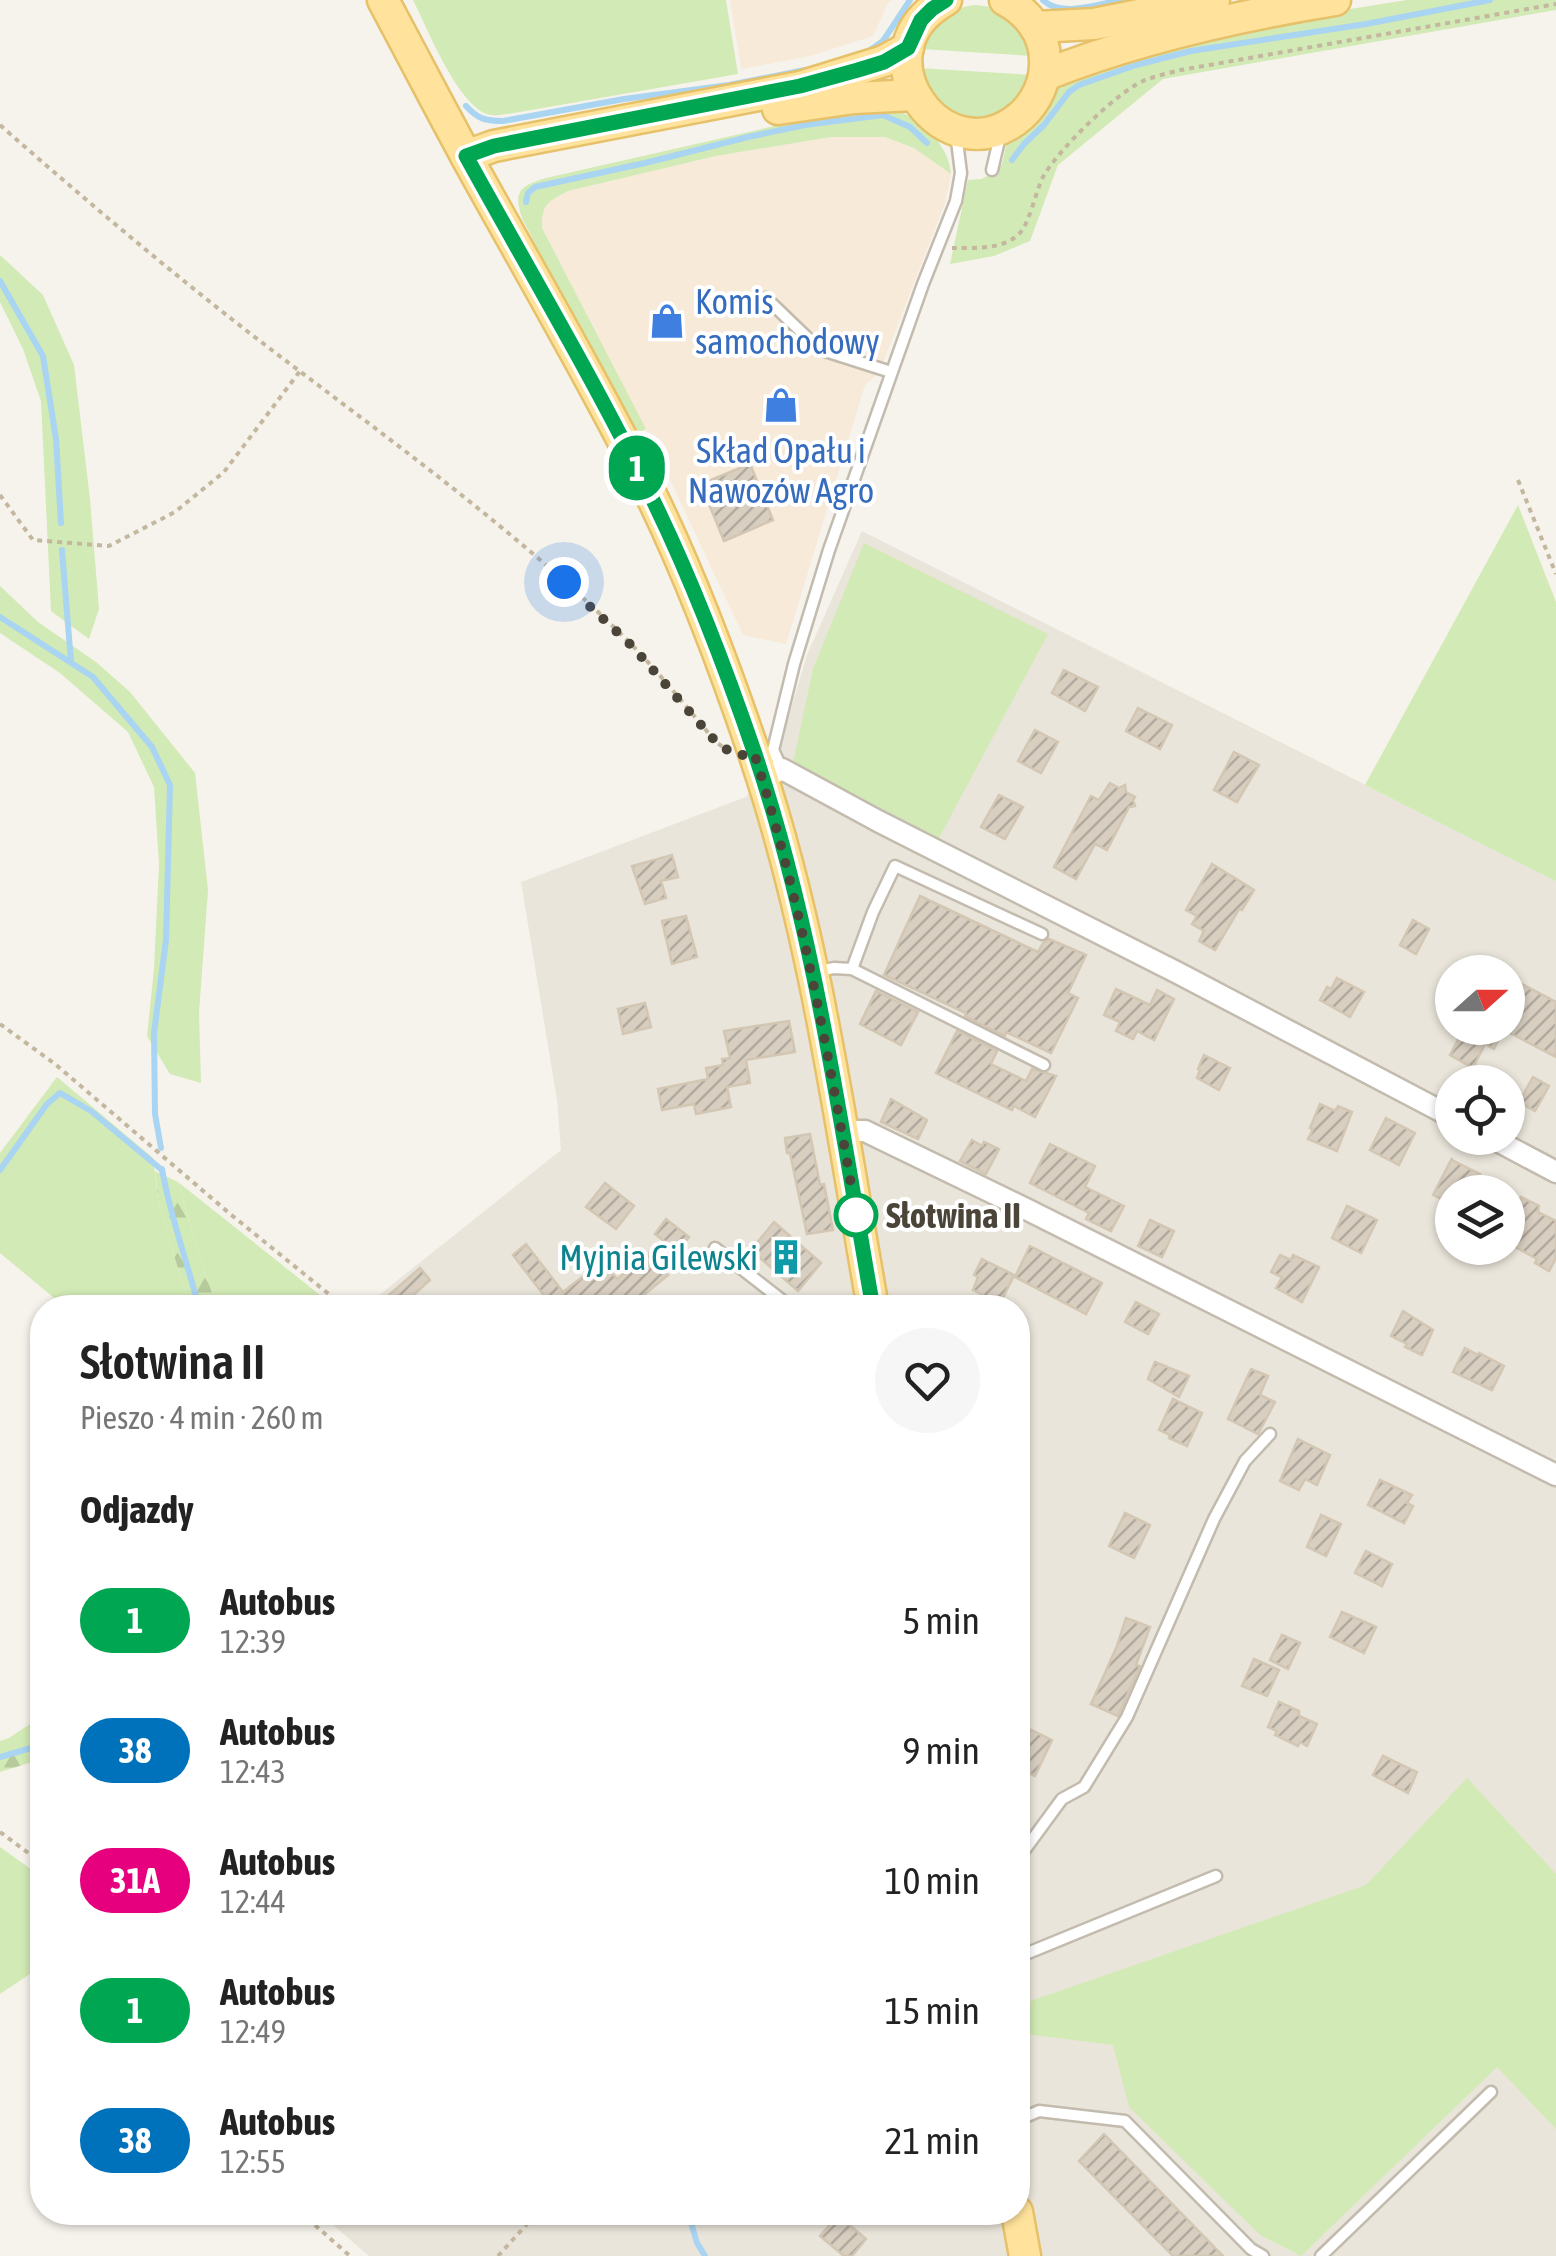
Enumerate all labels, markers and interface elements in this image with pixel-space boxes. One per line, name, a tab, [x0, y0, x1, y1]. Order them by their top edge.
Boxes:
place label: Komis samochodowy	[695, 281, 880, 361]
shop icon: Komis samochodowy	[648, 302, 686, 340]
shop icon: Skład Opału i Nawozów Agro	[762, 386, 800, 424]
place label: Skład Opału i Nawozów Agro	[688, 430, 874, 510]
line badge: 1	[604, 436, 670, 500]
text: 1	[629, 448, 645, 488]
your location	[539, 557, 589, 607]
north arrow	[1435, 955, 1525, 1045]
map controls	[1435, 955, 1525, 1265]
button: locate	[1435, 1065, 1525, 1155]
button: layers	[1435, 1175, 1525, 1265]
marker: Słotwina II	[835, 1194, 877, 1236]
place label: Słotwina II	[886, 1195, 1021, 1235]
place label: Myjnia Gilewski	[559, 1237, 758, 1277]
building icon: Myjnia Gilewski	[767, 1238, 805, 1276]
button: heart	[875, 1328, 980, 1433]
text: Słotwina II	[80, 1334, 265, 1389]
text: Pieszo · 4 min · 260 m	[80, 1399, 324, 1436]
text: Odjazdy	[80, 1488, 194, 1531]
text: Autobus	[220, 1580, 335, 1623]
text: 5 min	[902, 1599, 980, 1642]
text: 1	[127, 1600, 143, 1640]
text: 12:39	[220, 1623, 286, 1660]
text: Autobus	[220, 1710, 335, 1753]
text: 9 min	[902, 1729, 980, 1772]
text: 38	[119, 1730, 151, 1770]
text: 12:43	[220, 1753, 286, 1790]
text: Autobus	[220, 1840, 335, 1883]
text: 10 min	[885, 1859, 980, 1902]
text: 31A	[110, 1860, 160, 1900]
text: 12:44	[220, 1883, 286, 1920]
text: Autobus	[220, 1970, 335, 2013]
text: 15 min	[885, 1989, 980, 2032]
text: 1	[127, 1990, 143, 2030]
text: 12:49	[220, 2013, 286, 2050]
text: Autobus	[220, 2100, 335, 2143]
text: 21 min	[885, 2119, 980, 2162]
text: 38	[119, 2120, 151, 2160]
text: 12:55	[220, 2143, 286, 2180]

